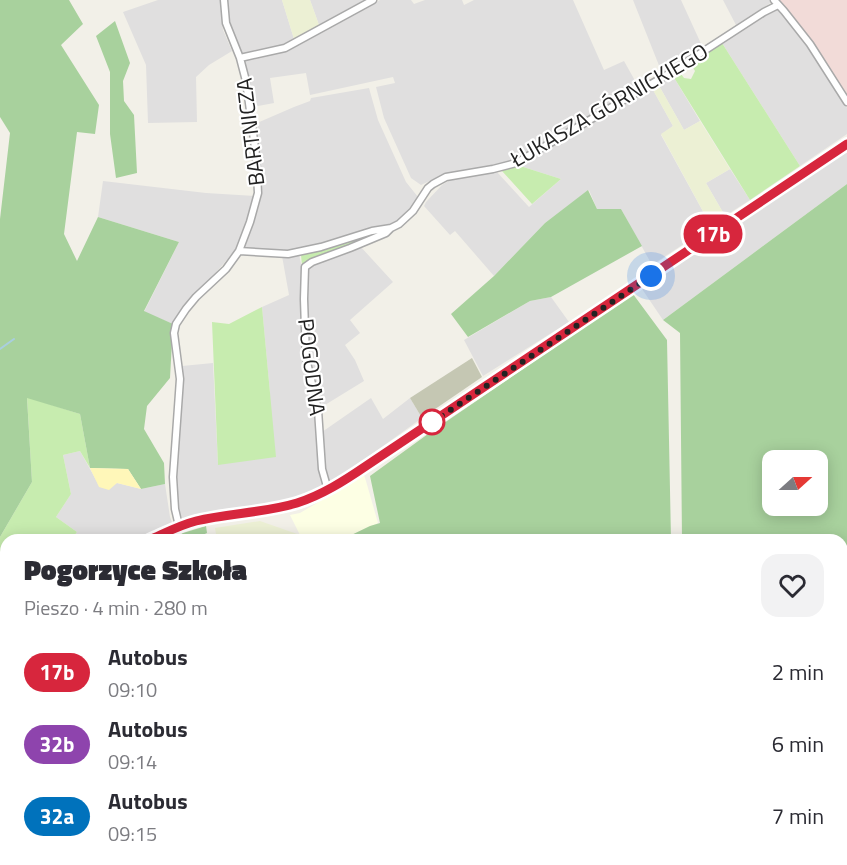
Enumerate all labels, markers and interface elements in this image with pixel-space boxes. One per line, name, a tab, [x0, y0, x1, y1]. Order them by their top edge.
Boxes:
street label: ŁUKASZA GÓRNICKIEGO	[503, 34, 714, 176]
street label: BARTNICZA	[227, 76, 273, 188]
line badge: 17b	[678, 214, 748, 254]
text: 17b	[696, 218, 730, 250]
your location	[636, 261, 666, 291]
street label: POGODNA	[289, 316, 335, 418]
unlabelled marker	[419, 409, 445, 435]
north arrow	[762, 450, 828, 516]
map controls	[762, 450, 828, 516]
text: Pogorzyce Szkoła	[24, 548, 247, 591]
button: heart	[761, 554, 824, 617]
text: Pieszo · 4 min · 280 m	[24, 592, 208, 623]
text: Autobus	[108, 640, 188, 674]
text: 2 min	[772, 655, 824, 689]
text: 17b	[40, 656, 74, 688]
text: 09:10	[108, 674, 157, 705]
text: Autobus	[108, 712, 188, 746]
text: 6 min	[772, 727, 824, 761]
text: 32b	[40, 728, 74, 760]
text: 09:14	[108, 746, 157, 777]
text: Autobus	[108, 784, 188, 818]
text: 7 min	[772, 799, 824, 833]
text: 32a	[40, 800, 74, 832]
text: 09:15	[108, 818, 157, 849]

